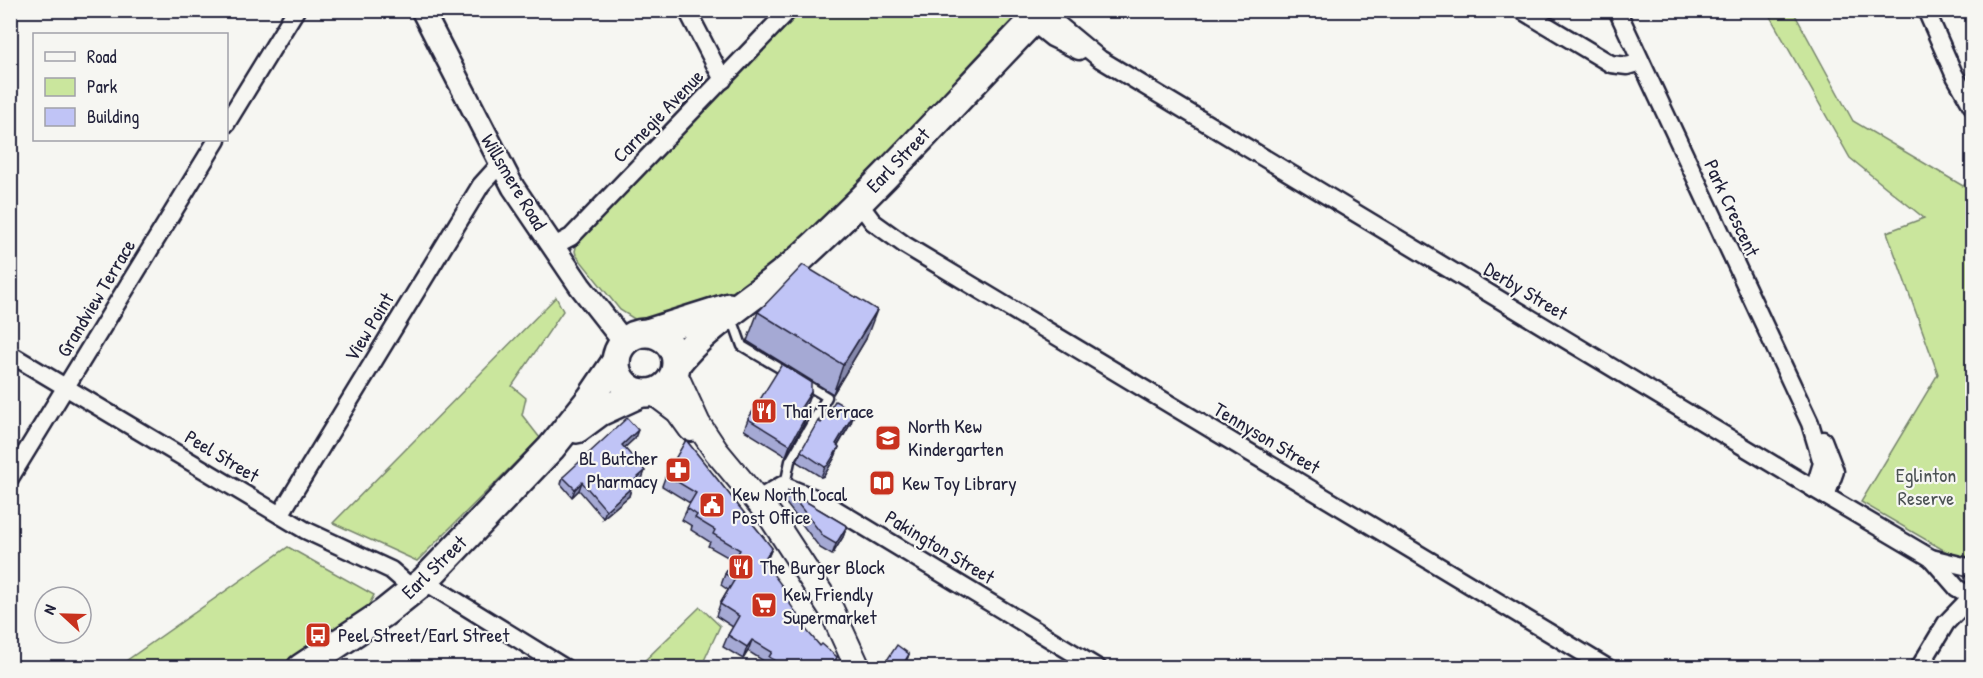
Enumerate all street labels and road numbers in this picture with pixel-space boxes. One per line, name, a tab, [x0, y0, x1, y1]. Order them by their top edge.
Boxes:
street label: Carnegie Avenue	[606, 63, 709, 168]
street label: Earl Street	[860, 120, 936, 198]
street label: Willsmere Road	[475, 129, 554, 235]
street label: Park Crescent	[1698, 155, 1767, 262]
street label: Grandview Terrace	[50, 234, 141, 362]
street label: Derby Street	[1479, 255, 1574, 327]
street label: View Point	[338, 286, 400, 366]
street label: Tennyson Street	[1209, 395, 1327, 481]
street label: Peel Street	[180, 423, 265, 489]
street label: Pakington Street	[880, 503, 1001, 590]
street label: Earl Street	[395, 528, 473, 604]

